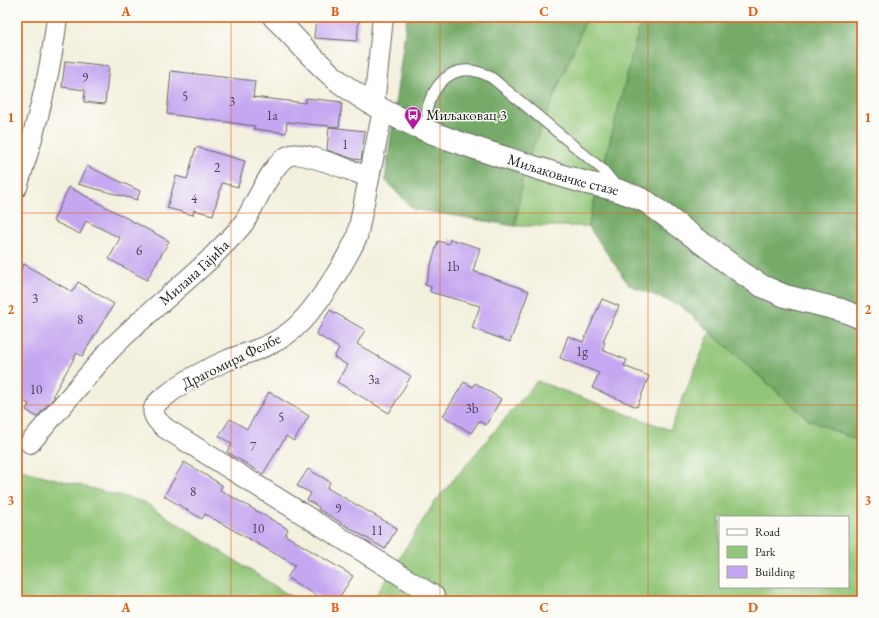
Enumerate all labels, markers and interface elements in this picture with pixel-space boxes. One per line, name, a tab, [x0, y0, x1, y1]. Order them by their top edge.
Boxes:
text: A	[120, 3, 131, 20]
text: B	[331, 3, 339, 20]
text: C	[539, 3, 549, 20]
text: D	[748, 3, 758, 20]
house number: 9	[82, 69, 89, 86]
house number: 5	[182, 88, 188, 105]
house number: 3	[229, 93, 235, 110]
bus stop icon: Миљаковац 3	[403, 105, 423, 130]
place label: Миљаковац 3	[426, 105, 507, 124]
house number: 1a	[266, 107, 279, 124]
text: 1	[8, 109, 15, 126]
text: 1	[865, 109, 872, 126]
house number: 1	[342, 136, 348, 153]
street label: Миљаковачке стазе	[505, 149, 621, 199]
house number: 2	[214, 159, 221, 176]
house number: 4	[191, 190, 198, 207]
street label: Милана Гајића	[155, 235, 233, 309]
house number: 6	[136, 242, 142, 259]
house number: 1b	[447, 258, 460, 275]
house number: 3	[32, 290, 38, 307]
text: 2	[8, 301, 15, 318]
text: 2	[865, 301, 872, 318]
house number: 8	[77, 311, 83, 328]
street label: Драгомира Фелбе	[178, 328, 284, 393]
house number: 1g	[576, 343, 588, 360]
house number: 3a	[368, 371, 381, 388]
house number: 10	[30, 381, 42, 398]
house number: 3b	[466, 400, 479, 417]
house number: 5	[278, 409, 284, 426]
house number: 7	[250, 438, 257, 455]
house number: 8	[190, 483, 196, 500]
text: 3	[8, 492, 15, 509]
text: 3	[865, 492, 872, 509]
house number: 9	[335, 500, 342, 517]
legend	[719, 516, 849, 588]
house number: 10	[252, 520, 264, 537]
house number: 11	[371, 522, 383, 539]
text: Road	[755, 524, 781, 540]
text: Park	[755, 544, 776, 560]
text: Building	[755, 564, 796, 580]
text: A	[120, 599, 131, 616]
text: B	[331, 599, 339, 616]
text: C	[539, 599, 549, 616]
text: D	[748, 599, 758, 616]

